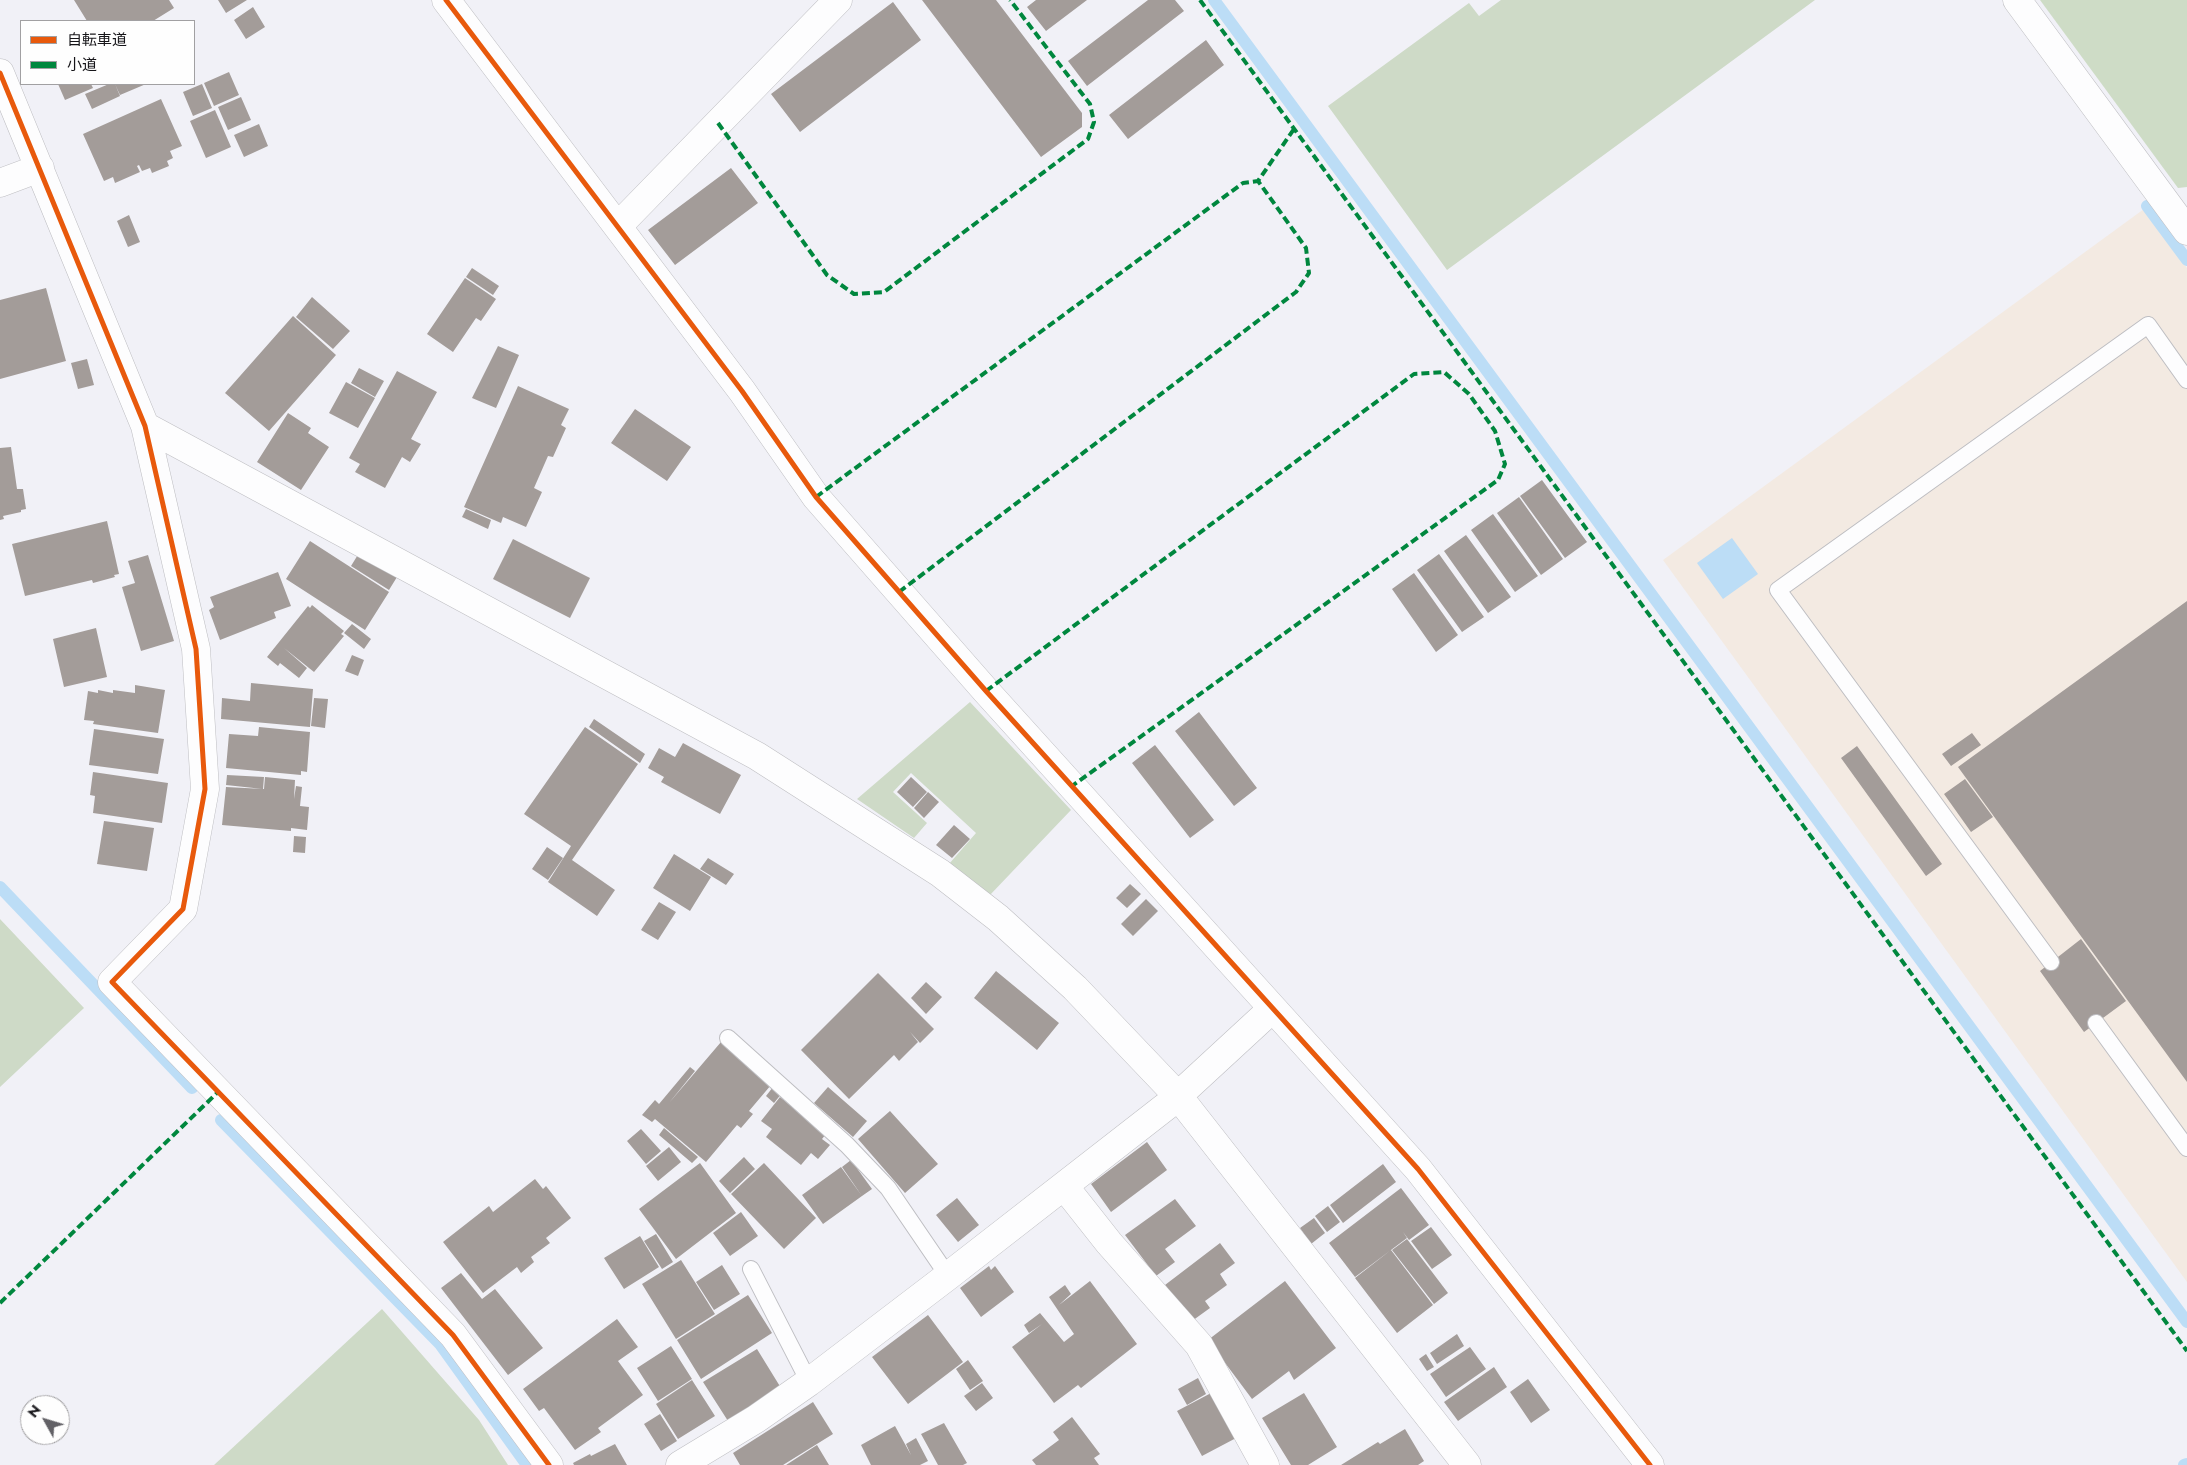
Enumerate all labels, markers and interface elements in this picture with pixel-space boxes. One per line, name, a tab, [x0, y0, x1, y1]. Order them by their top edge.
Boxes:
legend	[20, 20, 195, 85]
text: 自転車道	[67, 29, 127, 51]
text: 小道	[67, 54, 97, 76]
north arrow	[20, 1395, 70, 1445]
text: N	[23, 1401, 45, 1422]

